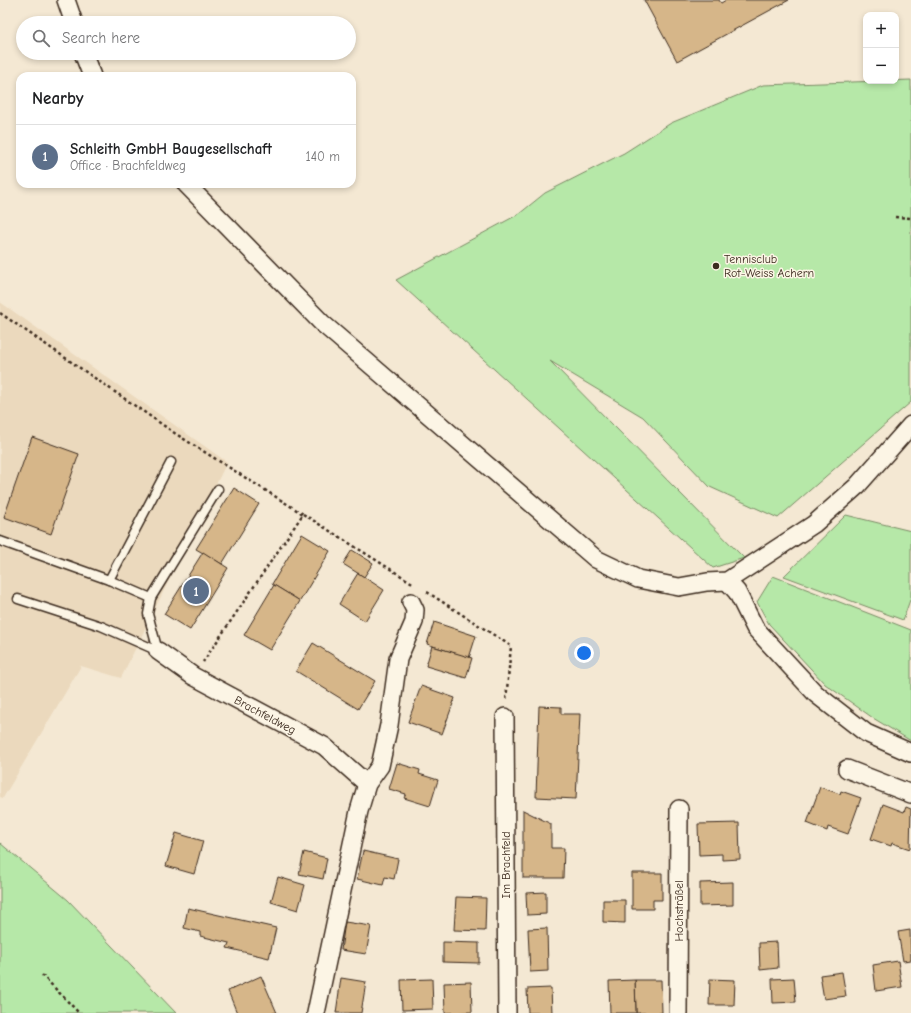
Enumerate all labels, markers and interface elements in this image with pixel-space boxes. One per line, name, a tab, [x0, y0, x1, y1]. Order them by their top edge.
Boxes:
map controls	[863, 12, 899, 84]
button: +	[863, 12, 899, 48]
search box	[16, 16, 356, 60]
icon: search	[30, 27, 52, 49]
text: Search here	[62, 29, 140, 47]
button: −	[863, 48, 899, 84]
text: Nearby	[32, 89, 83, 108]
text: Schleith GmbH Baugesellschaft	[70, 140, 272, 158]
text: 1	[42, 149, 48, 164]
text: 140 m	[306, 149, 340, 164]
text: Office · Brachfeldweg	[70, 158, 186, 173]
place label: Tennisclub Rot-Weiss Achern	[724, 252, 814, 280]
marker: Tennisclub Rot-Weiss Achern	[711, 261, 721, 271]
pin: 1	[183, 576, 209, 606]
your location	[574, 643, 594, 663]
street label: Brachfeldweg	[232, 693, 298, 737]
street label: Im Brachfeld	[499, 831, 513, 899]
street label: Hochsträßel	[672, 880, 686, 942]

